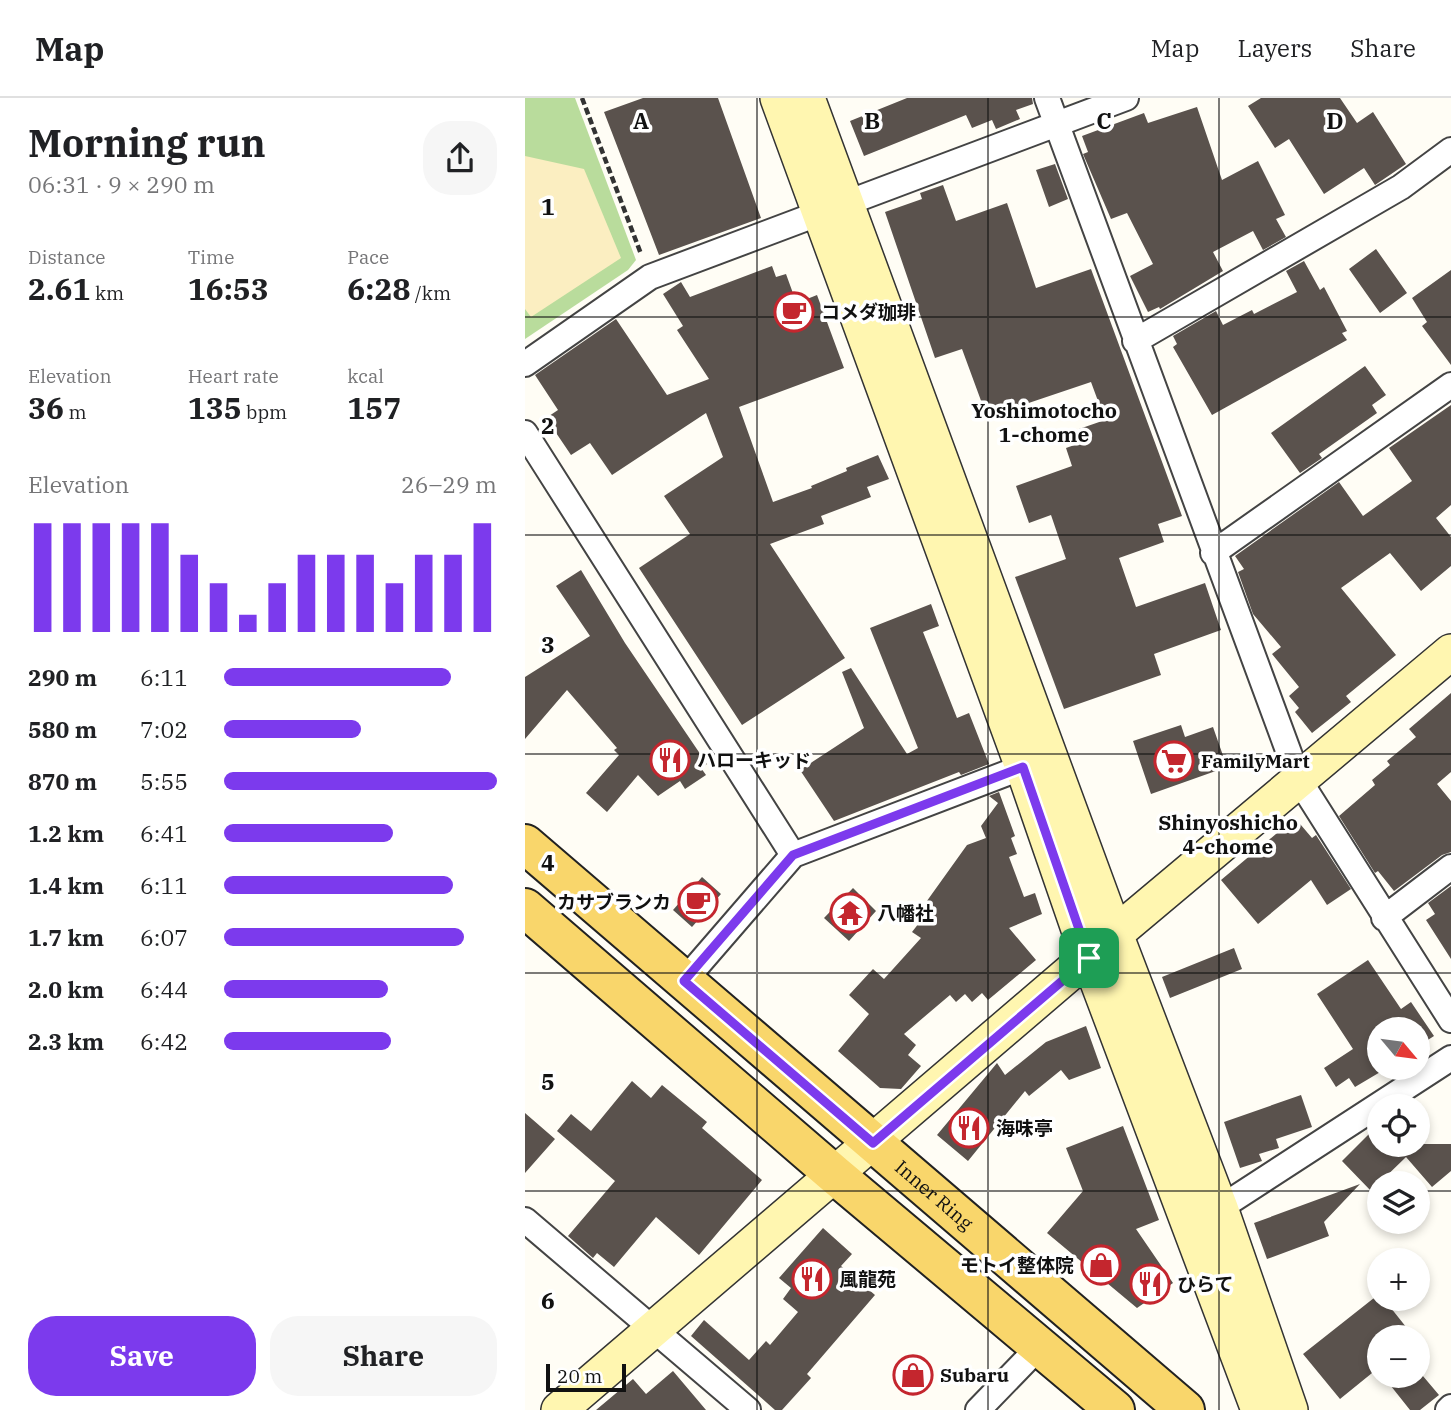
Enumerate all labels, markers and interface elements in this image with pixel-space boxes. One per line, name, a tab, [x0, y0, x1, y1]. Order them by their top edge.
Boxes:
text: Map	[35, 27, 104, 70]
text: Map	[1151, 32, 1199, 64]
text: Layers	[1237, 32, 1312, 64]
text: Share	[1350, 32, 1416, 64]
text: A	[633, 105, 649, 135]
text: B	[864, 105, 880, 135]
text: C	[1096, 105, 1112, 135]
text: D	[1326, 105, 1344, 135]
text: Morning run	[28, 118, 266, 167]
button: share	[423, 121, 497, 195]
text: 06:31 · 9 × 290 m	[28, 169, 215, 199]
text: 1	[541, 191, 555, 221]
text: Distance	[28, 245, 106, 269]
text: Time	[188, 245, 234, 269]
text: Pace	[347, 245, 389, 269]
text: 2.61	[28, 269, 90, 308]
text: 16:53	[188, 269, 269, 308]
text: 6:28	[347, 269, 410, 308]
text: km	[90, 281, 124, 305]
text: /km	[410, 281, 451, 305]
cafe icon: コメダ珈琲	[773, 291, 815, 333]
place label: コメダ珈琲	[821, 300, 916, 324]
text: Elevation	[28, 364, 112, 388]
text: Heart rate	[188, 364, 279, 388]
text: kcal	[347, 364, 384, 388]
text: 36	[28, 388, 64, 427]
text: 135	[188, 388, 242, 427]
text: 157	[347, 388, 401, 427]
district label: Yoshimotocho 1-chome	[971, 396, 1117, 448]
text: m	[64, 400, 87, 424]
text: bpm	[242, 400, 287, 424]
text: 2	[541, 410, 555, 440]
text: Elevation	[28, 469, 129, 499]
text: 26–29 m	[401, 469, 497, 499]
text: 3	[541, 629, 555, 659]
text: 290 m	[28, 662, 97, 692]
text: 6:11	[140, 662, 188, 692]
text: 580 m	[28, 714, 97, 744]
text: 7:02	[140, 714, 188, 744]
restaurant icon: ハローキッド	[649, 739, 691, 781]
supermarket icon: FamilyMart	[1153, 740, 1195, 782]
place label: ハローキッド	[697, 748, 811, 772]
place label: FamilyMart	[1201, 749, 1310, 773]
text: 870 m	[28, 766, 97, 796]
text: 5:55	[140, 766, 188, 796]
district label: Shinyoshicho 4-chome	[1158, 808, 1298, 860]
text: 1.2 km	[28, 818, 104, 848]
text: 6:41	[140, 818, 188, 848]
text: 4	[541, 847, 555, 877]
text: 1.4 km	[28, 870, 104, 900]
text: 6:11	[140, 870, 188, 900]
cafe icon: カサブランカ	[677, 881, 719, 923]
place label: カサブランカ	[557, 890, 671, 914]
temple icon: 八幡社	[829, 892, 871, 934]
place label: 八幡社	[877, 901, 934, 925]
text: 1.7 km	[28, 922, 104, 952]
text: 6:07	[140, 922, 188, 952]
pin	[1059, 928, 1119, 988]
icon: arrive	[1070, 939, 1108, 977]
text: 2.0 km	[28, 974, 104, 1004]
text: 6:44	[140, 974, 188, 1004]
north arrow	[1367, 1017, 1430, 1080]
map controls	[1367, 1017, 1430, 1388]
text: 2.3 km	[28, 1026, 104, 1056]
text: 6:42	[140, 1026, 188, 1056]
text: 5	[541, 1066, 555, 1096]
button: locate	[1367, 1094, 1430, 1157]
restaurant icon: 海味亭	[948, 1107, 990, 1149]
place label: 海味亭	[996, 1116, 1053, 1140]
street label: Inner Ring	[890, 1155, 979, 1235]
button: layers	[1367, 1171, 1430, 1234]
shop icon: モトイ整体院	[1080, 1244, 1122, 1286]
button: +	[1367, 1248, 1430, 1311]
place label: モトイ整体院	[960, 1253, 1074, 1277]
restaurant icon: 風龍苑	[791, 1258, 833, 1300]
restaurant icon: ひらて	[1129, 1263, 1171, 1305]
place label: 風龍苑	[839, 1267, 896, 1291]
place label: ひらて	[1177, 1272, 1233, 1296]
text: 6	[541, 1285, 555, 1315]
button: Save	[28, 1316, 256, 1396]
button: Share	[270, 1316, 497, 1396]
button: −	[1367, 1325, 1430, 1388]
shop icon: Subaru	[892, 1354, 934, 1396]
scale bar	[546, 1361, 627, 1393]
place label: Subaru	[940, 1363, 1009, 1387]
text: 20 m	[557, 1364, 602, 1388]

